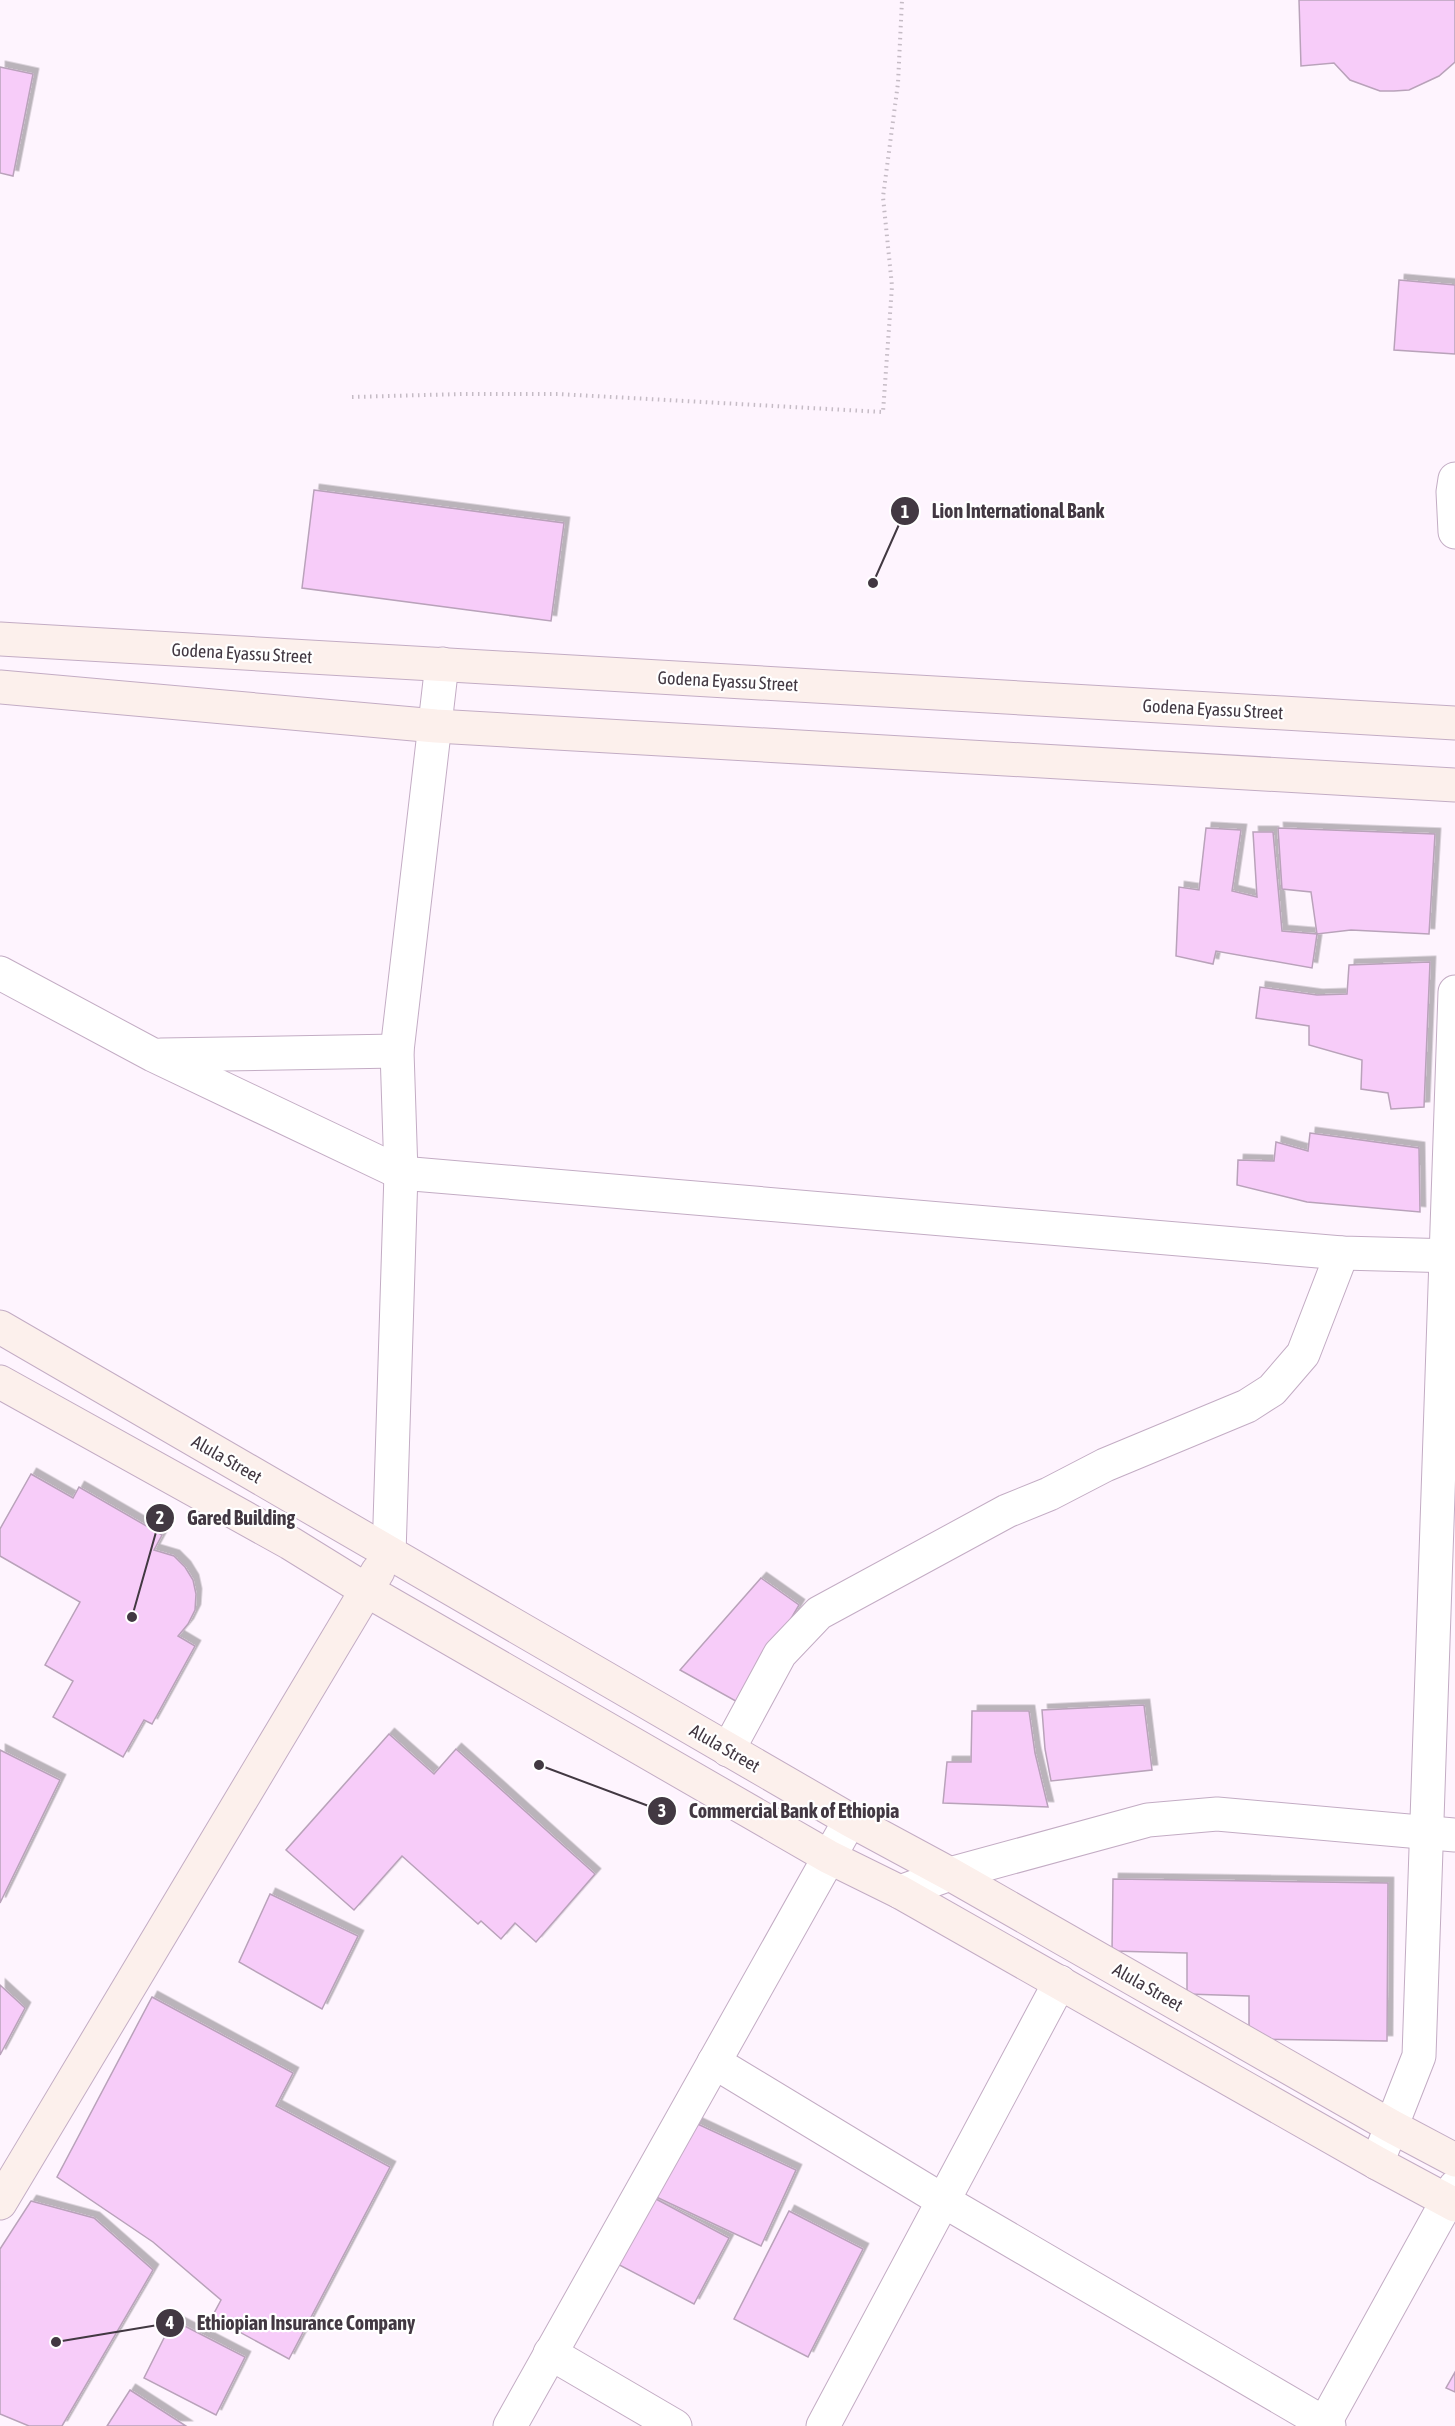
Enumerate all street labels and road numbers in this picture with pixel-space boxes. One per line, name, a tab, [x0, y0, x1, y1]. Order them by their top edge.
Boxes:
street label: Godena Eyassu Street	[171, 639, 313, 667]
street label: Godena Eyassu Street	[657, 667, 799, 695]
street label: Godena Eyassu Street	[1142, 695, 1284, 723]
street label: Alula Street	[188, 1431, 266, 1487]
street label: Alula Street	[686, 1720, 764, 1776]
street label: Alula Street	[1109, 1959, 1187, 2015]

